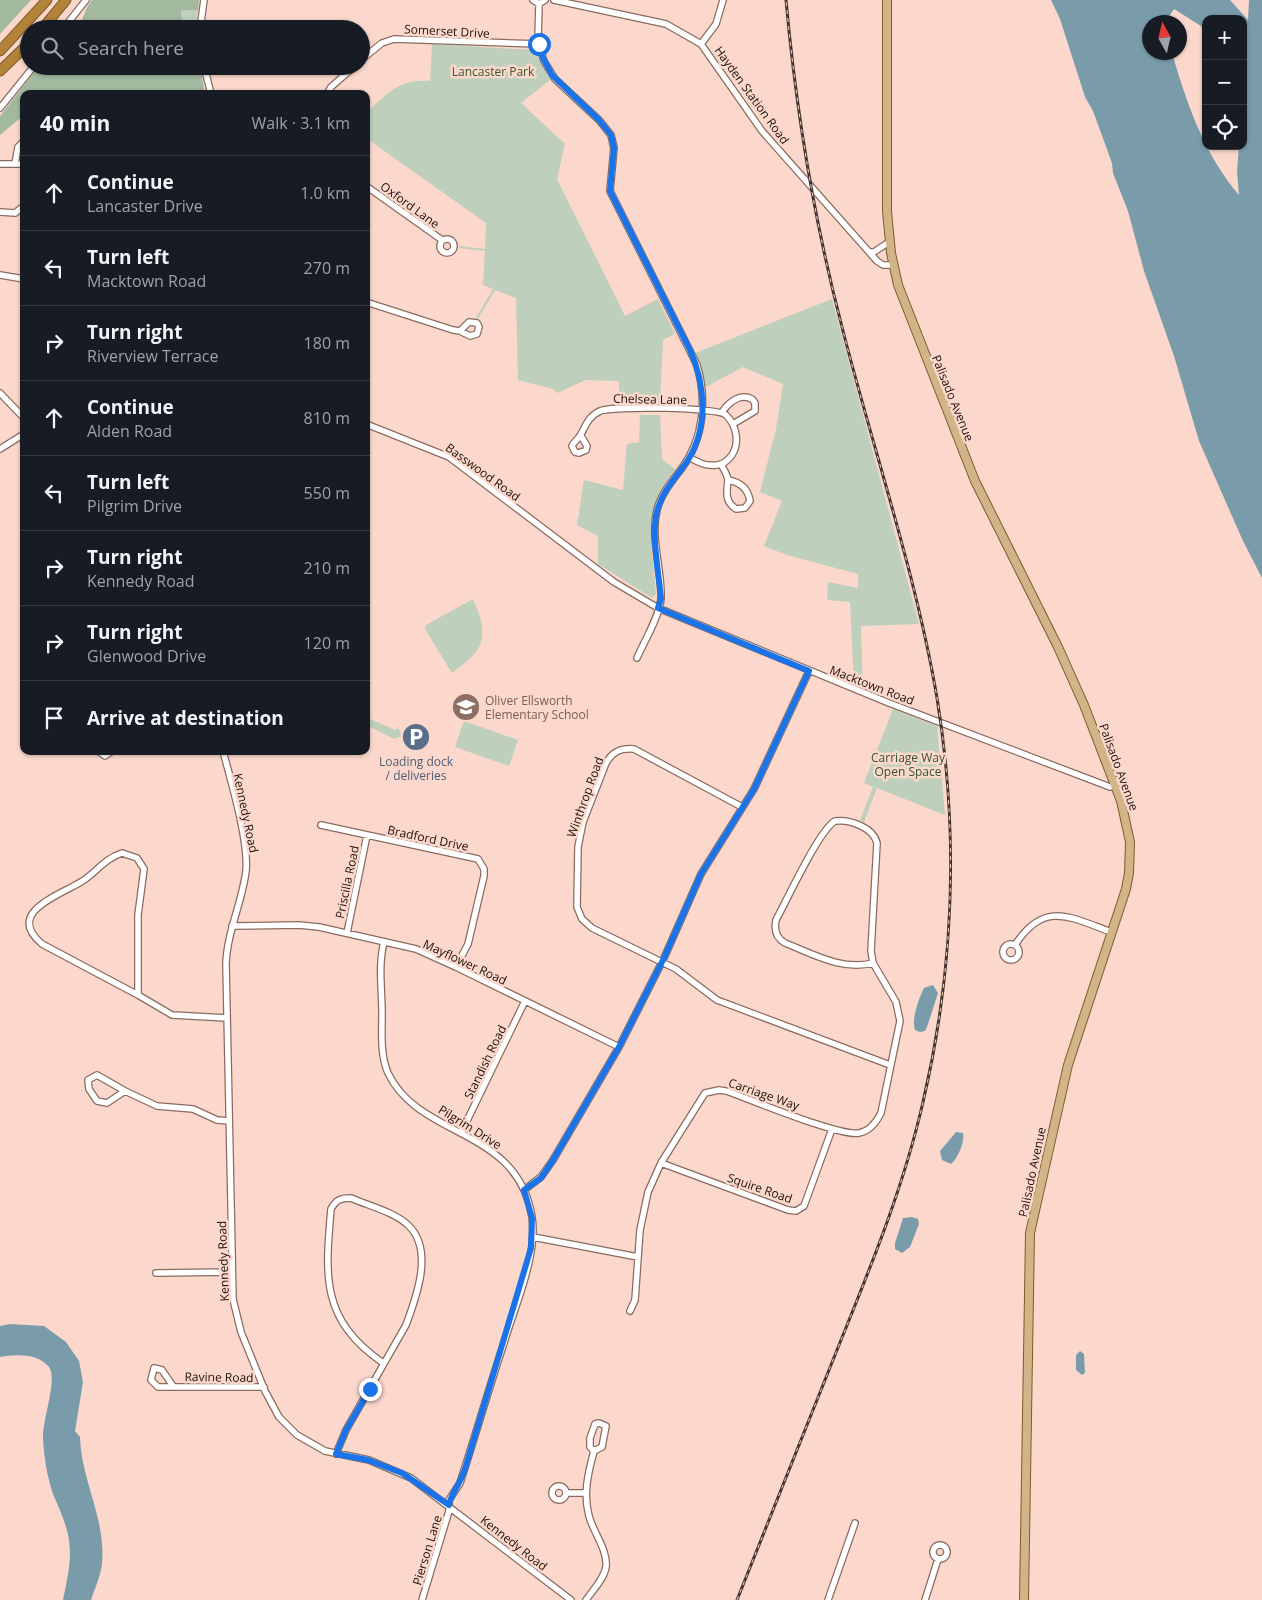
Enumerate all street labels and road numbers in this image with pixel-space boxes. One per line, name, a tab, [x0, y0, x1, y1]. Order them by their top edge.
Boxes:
street label: Somerset Drive	[404, 20, 491, 42]
street label: Hayden Station Road	[711, 43, 793, 147]
street label: Oxford Lane	[377, 178, 443, 232]
street label: Palisado Avenue	[928, 352, 978, 444]
street label: Chelsea Lane	[613, 390, 687, 408]
street label: Basswood Road	[442, 439, 524, 505]
street label: Macktown Road	[827, 661, 917, 709]
street label: Palisado Avenue	[1095, 721, 1143, 813]
street label: Winthrop Road	[563, 754, 607, 840]
street label: Kennedy Road	[229, 772, 263, 854]
street label: Bradford Drive	[386, 821, 470, 855]
street label: Priscilla Road	[331, 844, 363, 920]
street label: Mayflower Road	[420, 935, 510, 989]
street label: Standish Road	[460, 1022, 510, 1102]
street label: Carriage Way	[726, 1074, 803, 1114]
street label: Pilgrim Drive	[435, 1101, 505, 1153]
street label: Palisado Avenue	[1014, 1125, 1050, 1219]
street label: Squire Road	[725, 1169, 795, 1207]
street label: Kennedy Road	[213, 1220, 233, 1302]
street label: Ravine Road	[184, 1368, 254, 1386]
street label: Kennedy Road	[477, 1511, 551, 1575]
street label: Pierson Lane	[408, 1513, 446, 1587]

